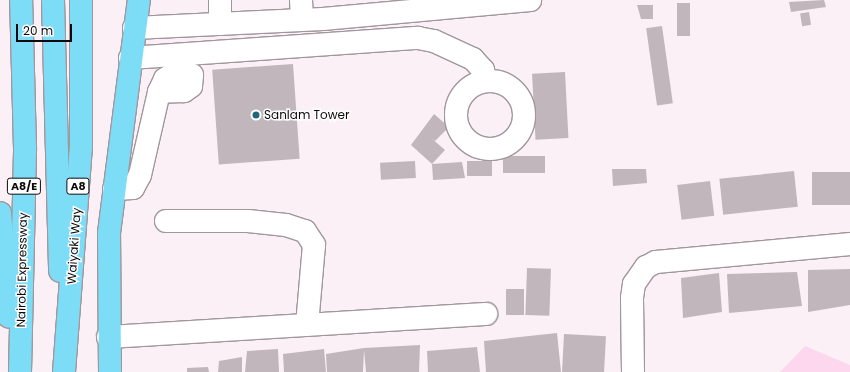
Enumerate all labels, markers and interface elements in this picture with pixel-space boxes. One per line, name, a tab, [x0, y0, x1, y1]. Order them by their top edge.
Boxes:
scale bar	[18, 16, 74, 42]
text: 20 m	[23, 22, 53, 39]
place label: Sanlam Tower	[264, 108, 349, 122]
marker: Sanlam Tower	[251, 110, 261, 120]
road number: A8/E	[6, 177, 42, 195]
road number: A8	[66, 177, 90, 195]
street label: Waiyaki Way	[64, 207, 84, 285]
street label: Nairobi Expressway	[14, 212, 30, 328]

